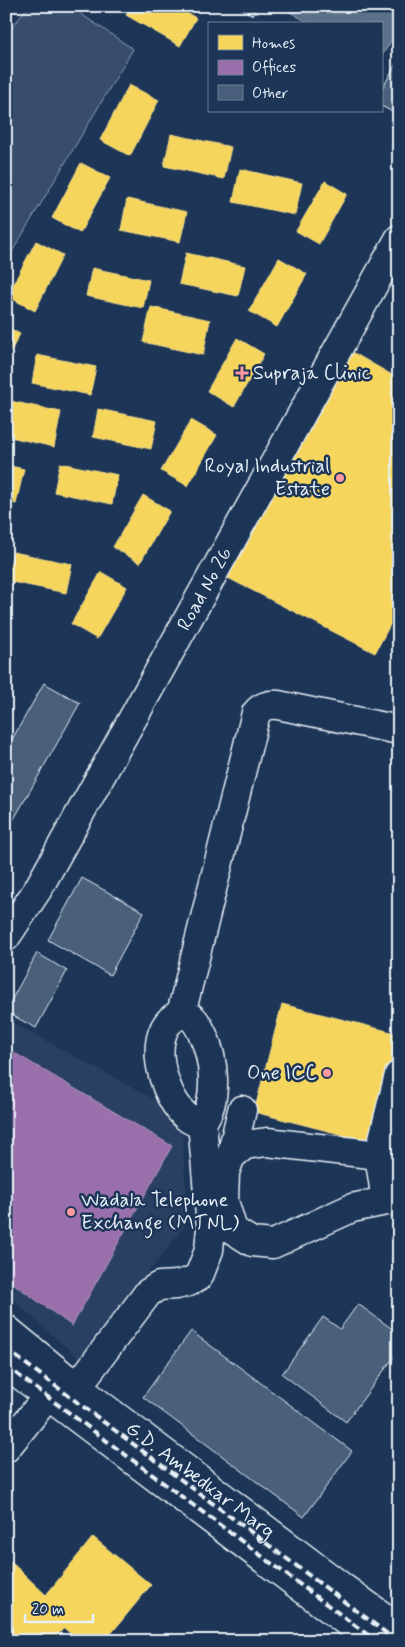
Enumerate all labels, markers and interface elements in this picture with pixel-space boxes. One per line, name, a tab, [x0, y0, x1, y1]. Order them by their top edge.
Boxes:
legend	[208, 22, 382, 112]
text: Homes	[252, 34, 295, 54]
text: Offices	[252, 58, 296, 78]
text: Other	[252, 84, 288, 104]
place label: Supraja Clinic	[253, 360, 371, 387]
marker: Supraja Clinic	[235, 366, 249, 380]
place label: Royal Industrial Estate	[204, 453, 330, 503]
marker: Royal Industrial Estate	[334, 472, 346, 484]
street label: Road No 26	[171, 542, 239, 636]
place label: One ICC	[247, 1060, 317, 1087]
marker: One ICC	[321, 1067, 333, 1079]
place label: Wadala Telephone Exchange (MTNL)	[81, 1187, 239, 1239]
marker: Wadala Telephone Exchange (MTNL)	[65, 1206, 77, 1218]
street label: G.D. Ambedkar Marg	[120, 1415, 280, 1546]
scale bar	[25, 1592, 92, 1624]
text: 20 m	[32, 1600, 64, 1620]

